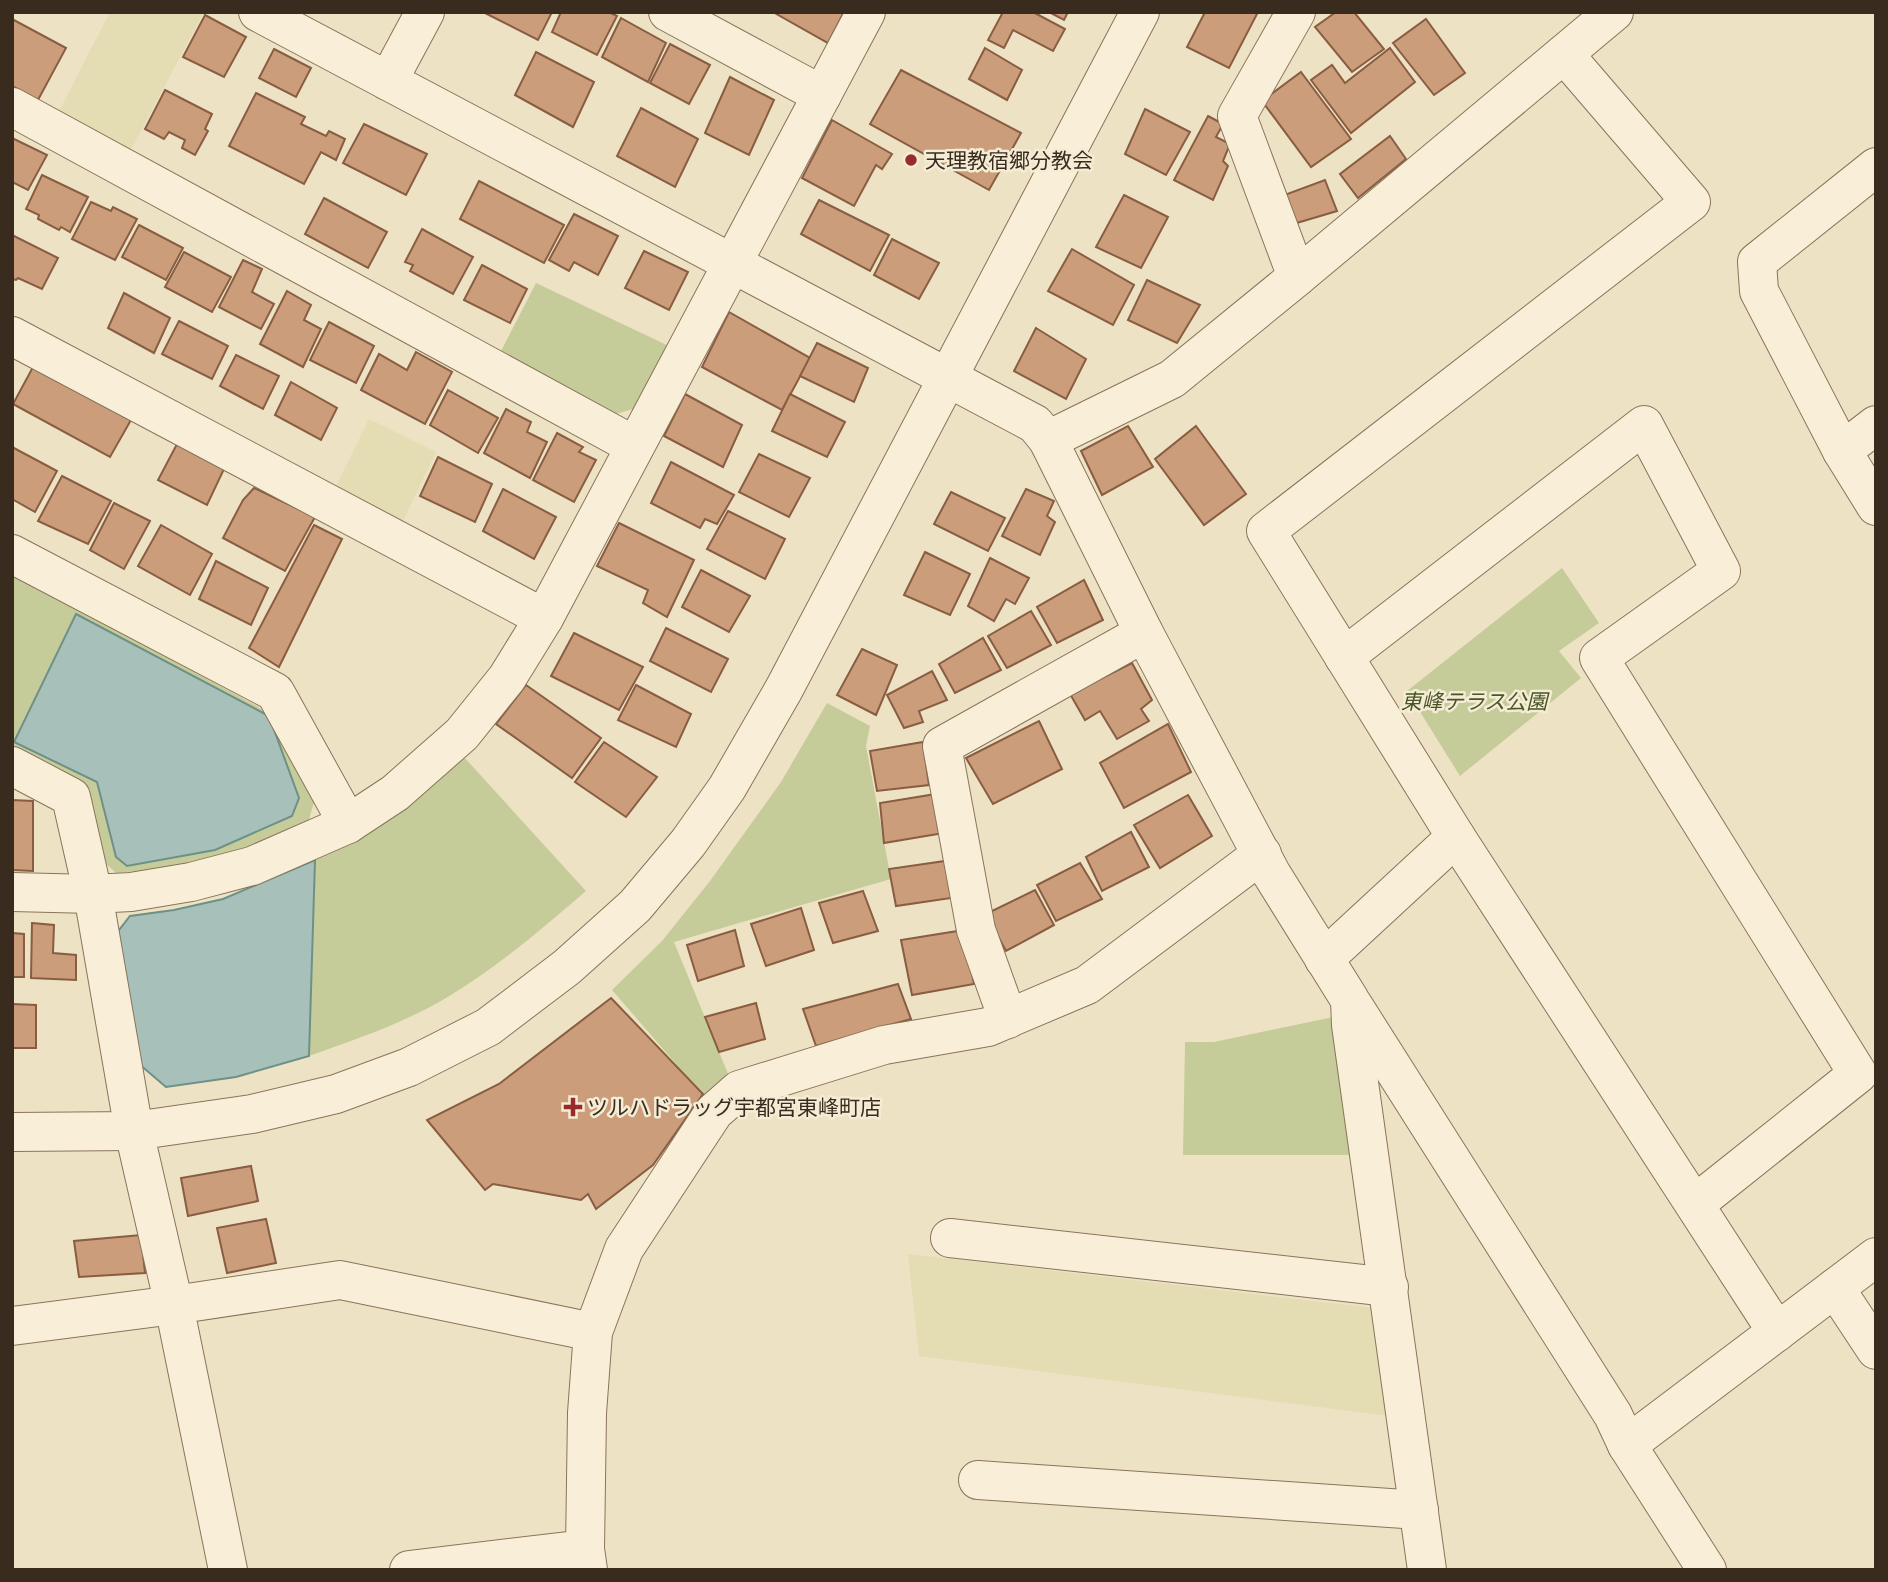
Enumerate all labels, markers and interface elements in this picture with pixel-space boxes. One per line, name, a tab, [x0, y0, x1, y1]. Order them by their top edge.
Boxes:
place label: 天理教宿郷分教会	[925, 147, 1093, 174]
marker: 天理教宿郷分教会	[903, 152, 919, 168]
park label: 東峰テラス公園	[1401, 688, 1550, 715]
place label: ツルハドラッグ宇都宮東峰町店	[587, 1094, 881, 1121]
marker: ツルハドラッグ宇都宮東峰町店	[565, 1099, 581, 1115]

